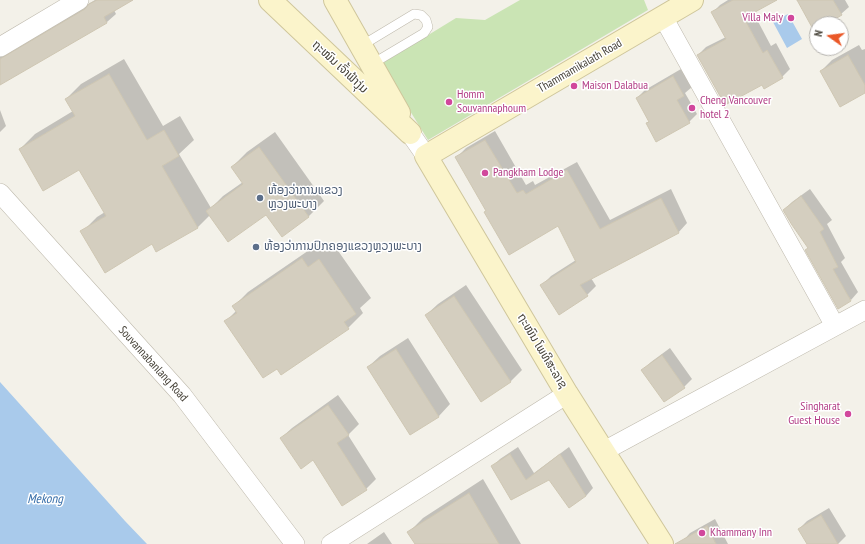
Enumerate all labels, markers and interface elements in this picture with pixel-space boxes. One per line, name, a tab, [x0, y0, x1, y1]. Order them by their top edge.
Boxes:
place label: Villa Maly	[742, 11, 783, 25]
marker: Villa Maly	[786, 13, 796, 23]
north arrow	[809, 16, 849, 56]
text: N	[811, 29, 826, 38]
street label: Thammamikalath Road	[535, 36, 625, 96]
street label: ຖະໜົນ ເຈົ້າຟ້າງຸ່ມ	[309, 37, 371, 97]
place label: Maison Dalabua	[582, 79, 648, 93]
marker: Maison Dalabua	[569, 81, 579, 91]
place label: Homm Souvannaphoum	[457, 88, 526, 116]
place label: Cheng Vancouver hotel 2	[700, 94, 771, 122]
marker: Homm Souvannaphoum	[444, 97, 454, 107]
marker: Cheng Vancouver hotel 2	[687, 103, 697, 113]
place label: Pangkham Lodge	[493, 166, 563, 180]
marker: Pangkham Lodge	[480, 168, 490, 178]
place label: ຫ້ອງວ່າການແຂວງ ຫຼວງພະບາງ	[268, 184, 343, 212]
marker: ຫ້ອງວ່າການແຂວງ ຫຼວງພະບາງ	[255, 193, 265, 203]
place label: ຫ້ອງວ່າການປົກຄອງແຂວງຫຼວງພະບາງ	[264, 240, 422, 254]
marker: ຫ້ອງວ່າການປົກຄອງແຂວງຫຼວງພະບາງ	[251, 242, 261, 252]
street label: ຖະໜົນ ໂພທິສະລາຊ	[514, 311, 570, 391]
street label: Souvannabanlang Road	[115, 323, 191, 405]
place label: Singharat Guest House	[788, 400, 840, 428]
marker: Singharat Guest House	[843, 409, 853, 419]
water label: Mekong	[27, 491, 63, 507]
place label: Khammany Inn	[710, 526, 772, 540]
marker: Khammany Inn	[697, 528, 707, 538]

